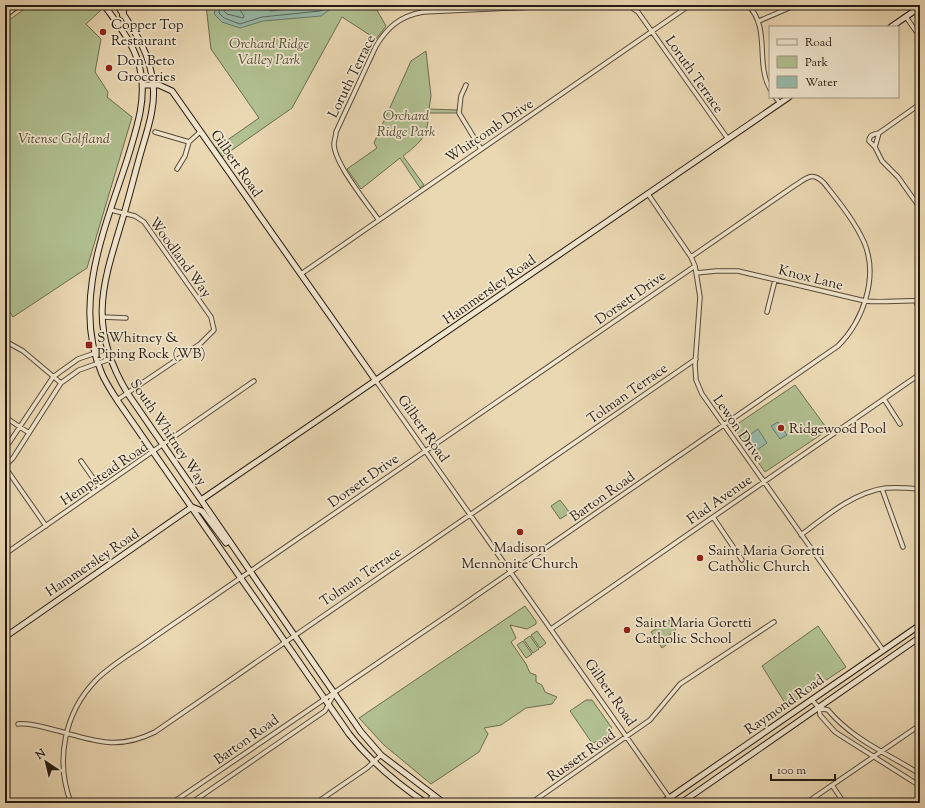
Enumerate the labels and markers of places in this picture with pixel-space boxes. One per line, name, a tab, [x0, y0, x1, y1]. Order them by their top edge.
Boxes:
place label: Copper Top Restaurant	[111, 16, 184, 52]
marker: Copper Top Restaurant	[98, 27, 108, 37]
place label: Don Beto Groceries	[117, 52, 175, 88]
marker: Don Beto Groceries	[104, 63, 114, 73]
place label: S Whitney & Piping Rock (WB)	[97, 329, 206, 365]
marker: S Whitney & Piping Rock (WB)	[84, 340, 94, 350]
place label: Ridgewood Pool	[789, 420, 887, 440]
marker: Ridgewood Pool	[776, 423, 786, 433]
marker: Madison Mennonite Church	[515, 527, 525, 537]
place label: Madison Mennonite Church	[462, 539, 578, 575]
place label: Saint Maria Goretti Catholic Church	[708, 542, 825, 578]
marker: Saint Maria Goretti Catholic Church	[695, 553, 705, 563]
place label: Saint Maria Goretti Catholic School	[635, 614, 752, 650]
marker: Saint Maria Goretti Catholic School	[622, 625, 632, 635]

